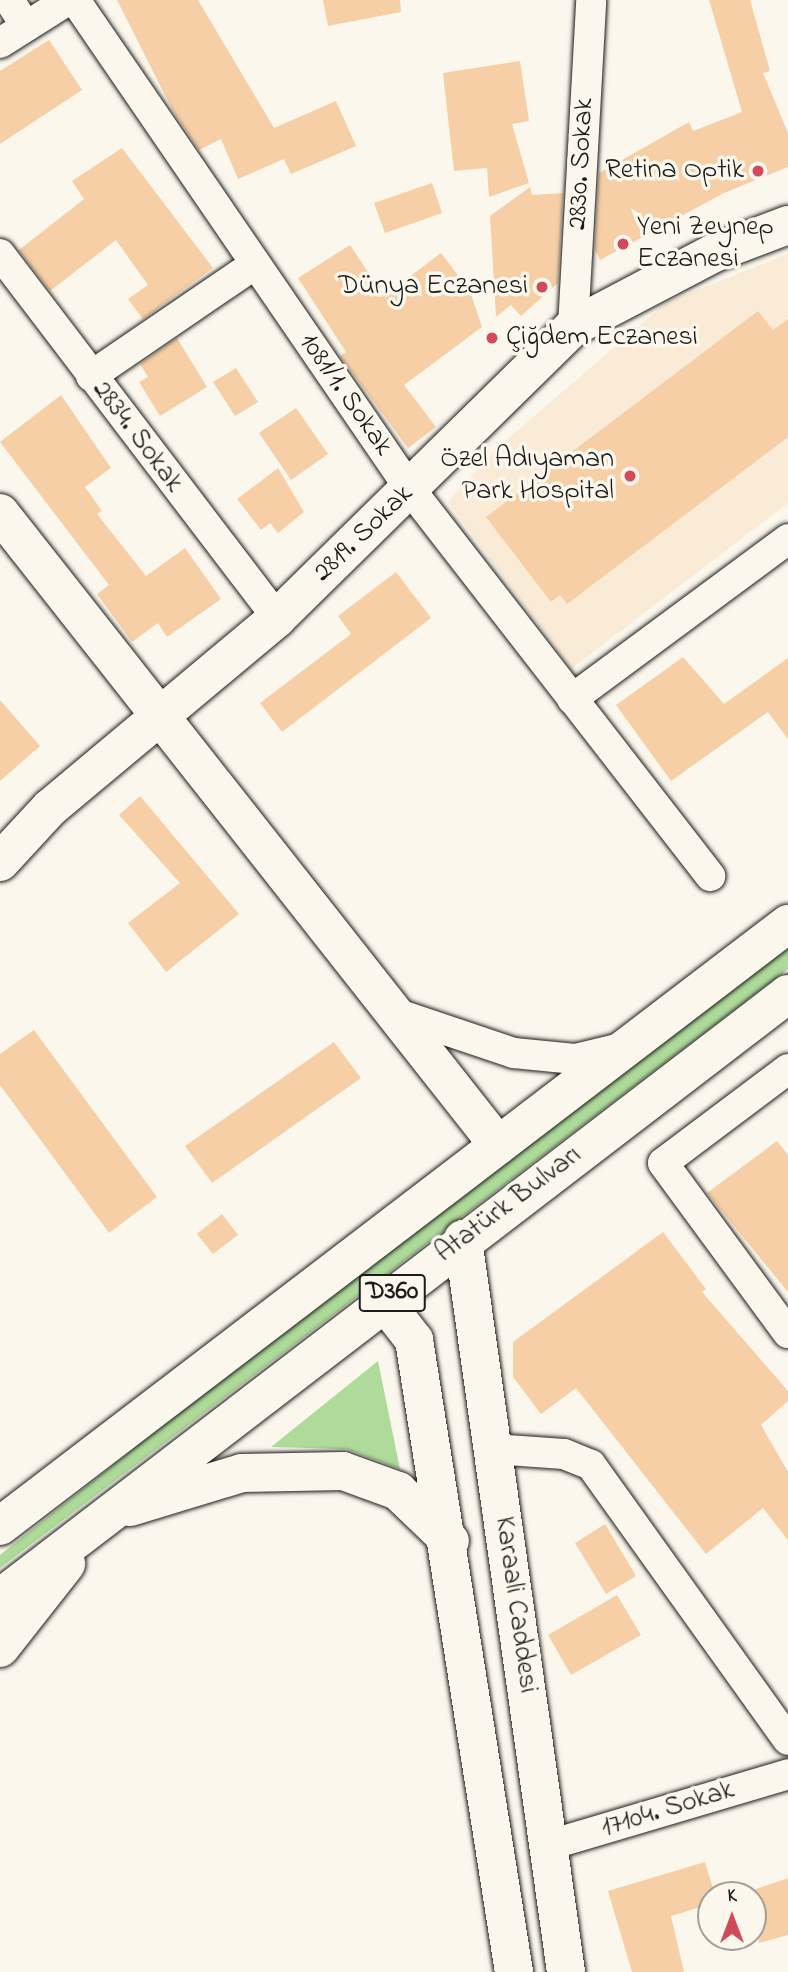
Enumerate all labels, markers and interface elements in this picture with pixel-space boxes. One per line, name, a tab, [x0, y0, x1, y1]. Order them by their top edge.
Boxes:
street label: 2830. Sokak	[562, 97, 602, 231]
place label: Retina Optik	[605, 154, 744, 188]
marker: Retina Optik	[750, 163, 766, 179]
place label: Yeni Zeynep Eczanesi	[637, 211, 774, 277]
marker: Yeni Zeynep Eczanesi	[615, 236, 631, 252]
place label: Dünya Eczanesi	[338, 270, 528, 304]
marker: Dünya Eczanesi	[534, 279, 550, 295]
place label: Çiğdem Eczanesi	[506, 321, 698, 355]
street label: 1081/1. Sokak	[291, 327, 399, 463]
marker: Çiğdem Eczanesi	[484, 330, 500, 346]
street label: 2834. Sokak	[84, 374, 190, 500]
place label: Özel Adıyaman Park Hospital	[440, 443, 614, 509]
marker: Özel Adıyaman Park Hospital	[620, 466, 640, 486]
street label: 2819. Sokak	[307, 478, 421, 590]
street label: Atatürk Bulvarı	[429, 1139, 589, 1271]
road number: D360	[359, 1270, 425, 1316]
street label: Karaali Caddesi	[486, 1514, 544, 1696]
street label: 17104. Sokak	[598, 1774, 738, 1846]
north arrow	[697, 1881, 767, 1951]
text: K	[727, 1883, 737, 1910]

